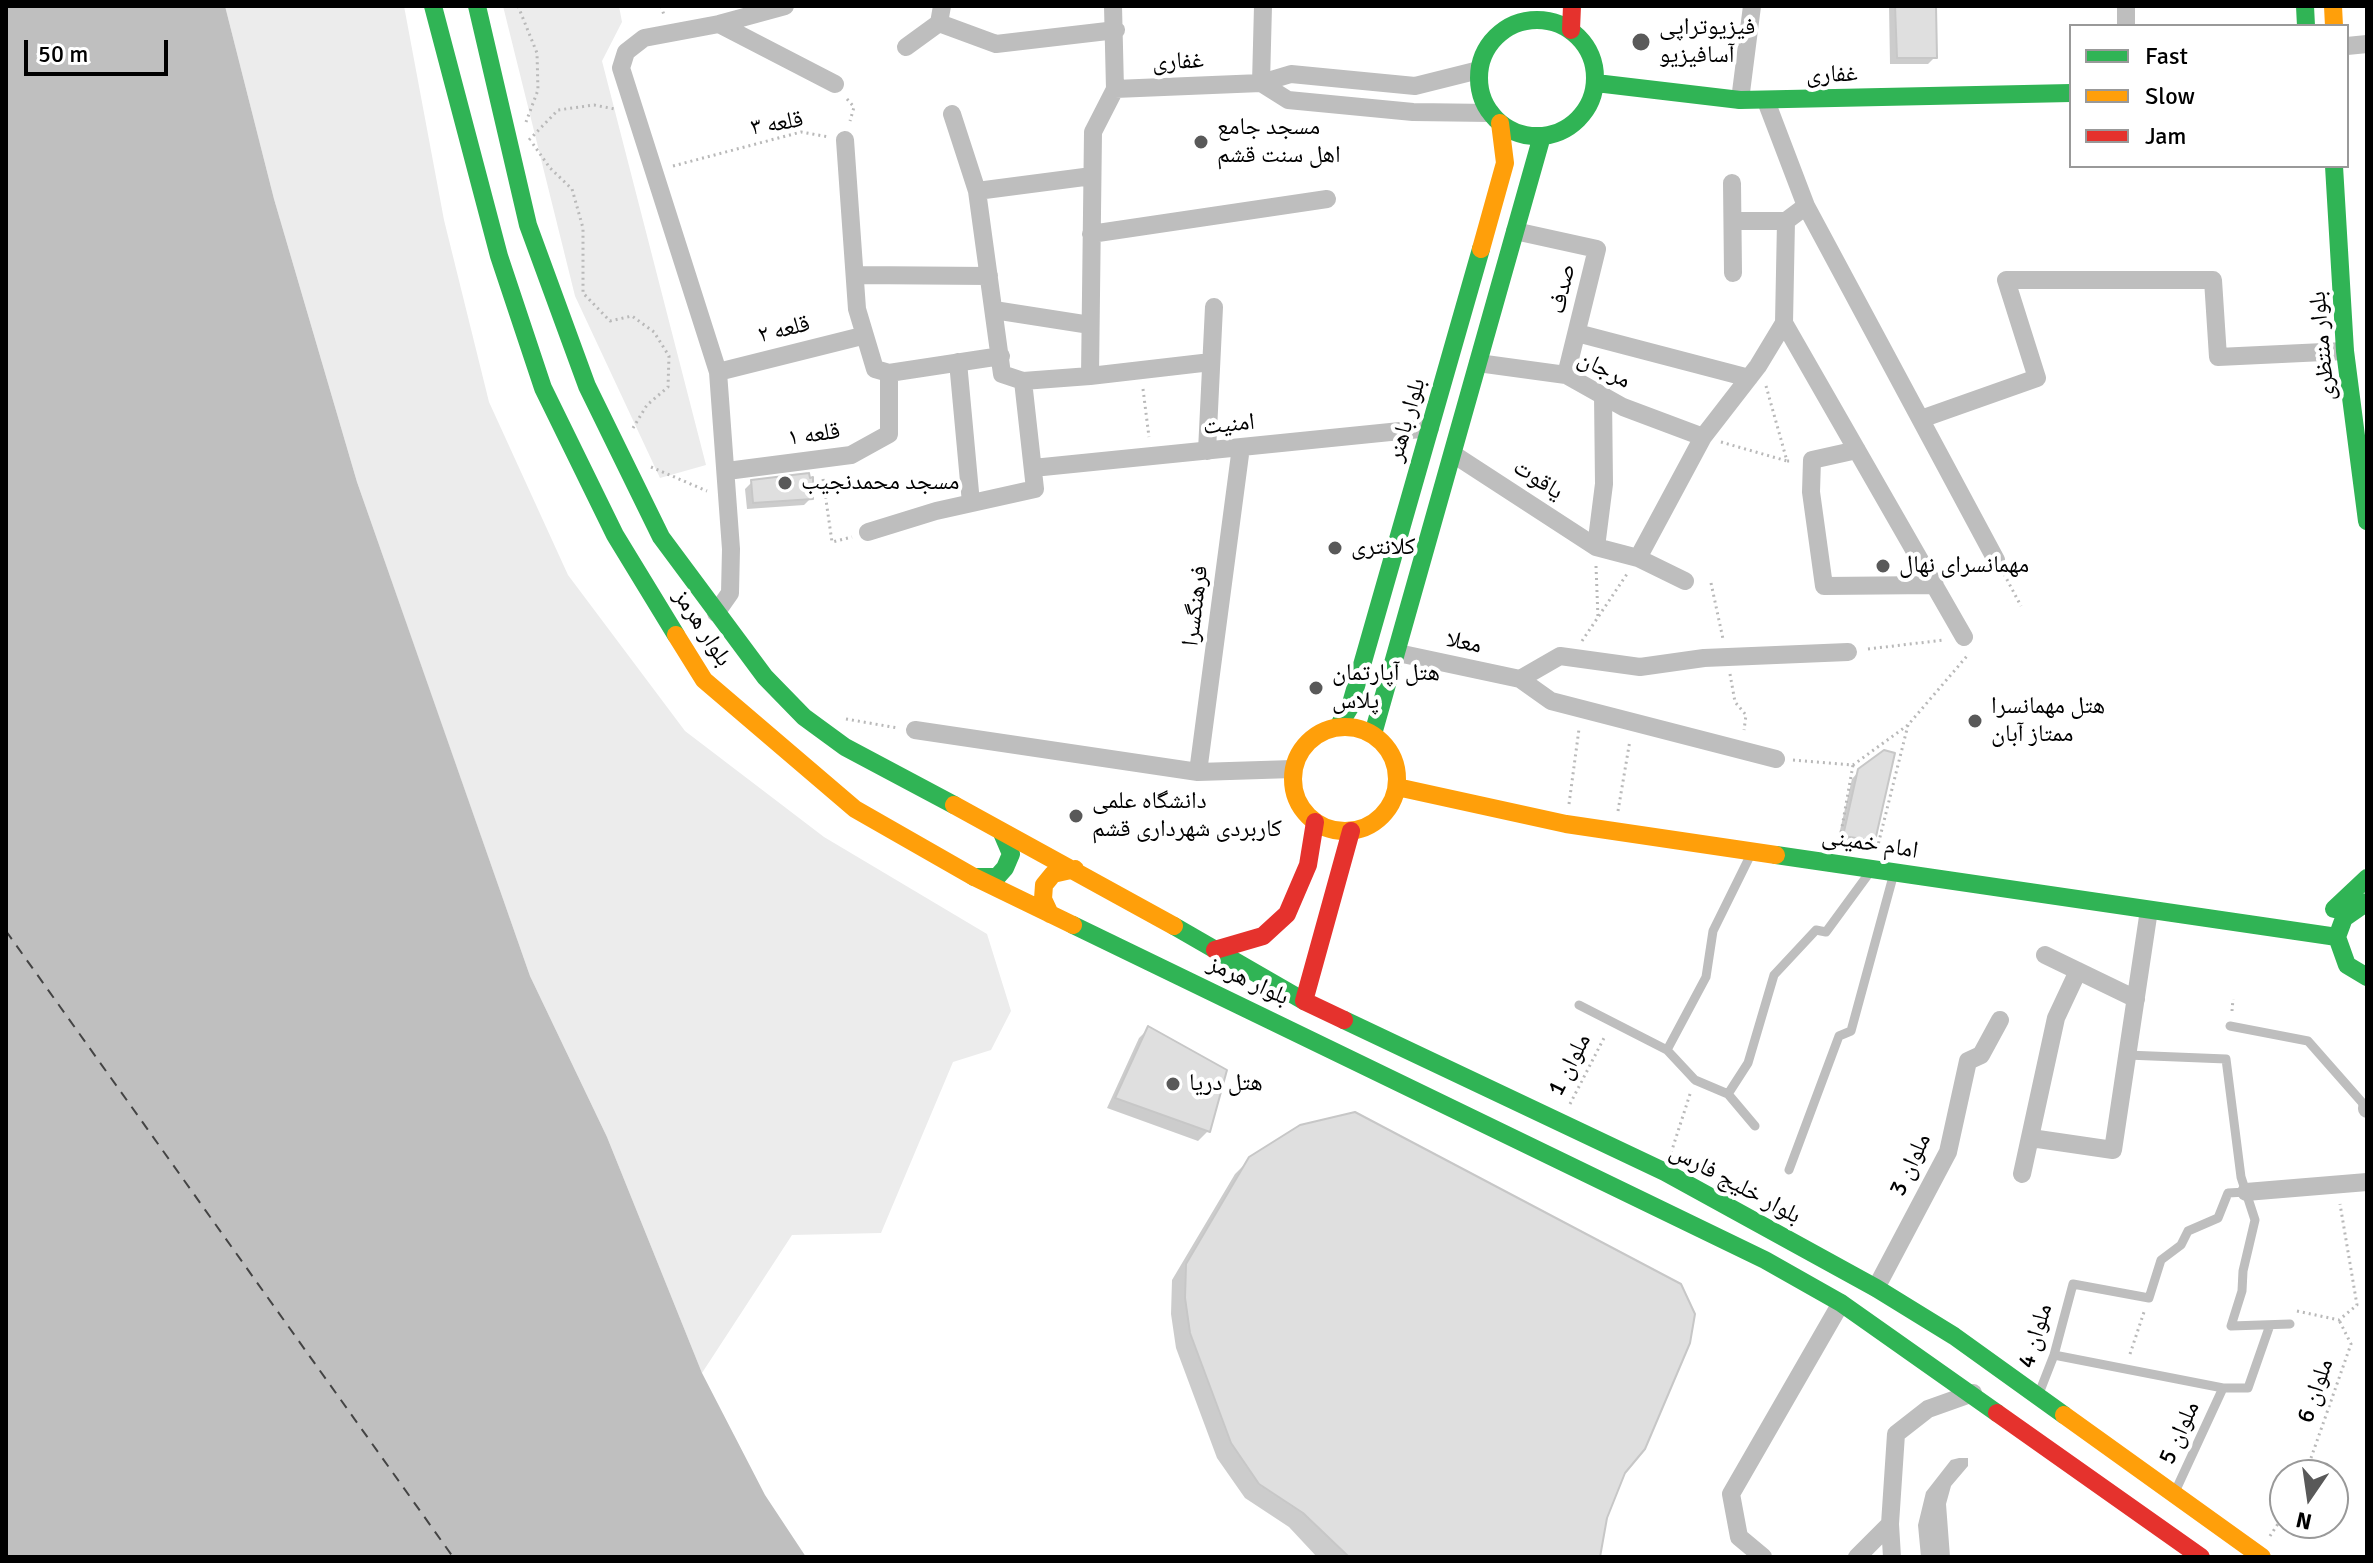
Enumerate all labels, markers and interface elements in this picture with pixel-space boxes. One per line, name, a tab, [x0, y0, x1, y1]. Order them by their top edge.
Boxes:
place label: فیزیوتراپی آسافیزیو	[1659, 14, 1755, 70]
scale bar	[28, 24, 172, 74]
legend	[2069, 24, 2349, 168]
marker: فیزیوتراپی آسافیزیو	[1630, 31, 1652, 53]
text: 50 m	[38, 39, 88, 69]
text: Fast	[2145, 41, 2188, 71]
street label: غفاری	[1152, 47, 1204, 77]
street label: غفاری	[1806, 60, 1858, 90]
text: Slow	[2145, 81, 2195, 111]
street label: قلعه ۳	[749, 105, 805, 143]
place label: مسجد جامع اهل سنت قشم	[1217, 114, 1341, 170]
text: Jam	[2145, 121, 2186, 151]
marker: مسجد جامع اهل سنت قشم	[1192, 133, 1210, 151]
street label: صدف	[1543, 261, 1583, 317]
street label: بلوار منتظری	[2304, 290, 2342, 402]
street label: قلعه ۲	[755, 310, 813, 350]
street label: مرجان	[1572, 344, 1636, 396]
street label: بلوار باهنر	[1381, 375, 1433, 465]
street label: امنیت	[1202, 408, 1256, 442]
street label: قلعه ۱	[786, 417, 842, 453]
street label: یاقوت	[1507, 453, 1569, 507]
place label: مسجد محمدنجیب	[801, 469, 960, 497]
marker: مسجد محمدنجیب	[776, 474, 794, 492]
place label: کلانتری	[1351, 534, 1415, 562]
marker: کلانتری	[1326, 539, 1344, 557]
place label: مهمانسرای نهال	[1899, 552, 2029, 580]
marker: مهمانسرای نهال	[1874, 557, 1892, 575]
street label: فرهنگسرا	[1177, 564, 1215, 648]
street label: بلوار هرمز	[666, 584, 738, 672]
street label: معلا	[1444, 625, 1484, 661]
place label: هتل آپارتمان پلاس	[1332, 660, 1440, 716]
marker: هتل آپارتمان پلاس	[1307, 679, 1325, 697]
place label: هتل مهمانسرا ممتاز آبان	[1991, 693, 2105, 749]
marker: هتل مهمانسرا ممتاز آبان	[1966, 712, 1984, 730]
place label: دانشگاه علمی کاربردی شهرداری قشم	[1092, 788, 1282, 844]
marker: دانشگاه علمی کاربردی شهرداری قشم	[1067, 807, 1085, 825]
street label: امام خمینی	[1820, 822, 1920, 866]
street label: بلوار هرمز	[1203, 950, 1293, 1012]
street label: ملوان 1	[1542, 1029, 1598, 1101]
place label: هتل دریا	[1189, 1070, 1263, 1098]
marker: هتل دریا	[1164, 1075, 1182, 1093]
street label: ملوان 3	[1884, 1129, 1938, 1201]
street label: بلوار خلیج فارس	[1664, 1137, 1806, 1231]
street label: ملوان 4	[2013, 1300, 2059, 1372]
street label: ملوان 6	[2292, 1355, 2340, 1427]
street label: ملوان 5	[2153, 1397, 2207, 1469]
north arrow	[2269, 1459, 2349, 1539]
text: N	[2293, 1506, 2314, 1536]

